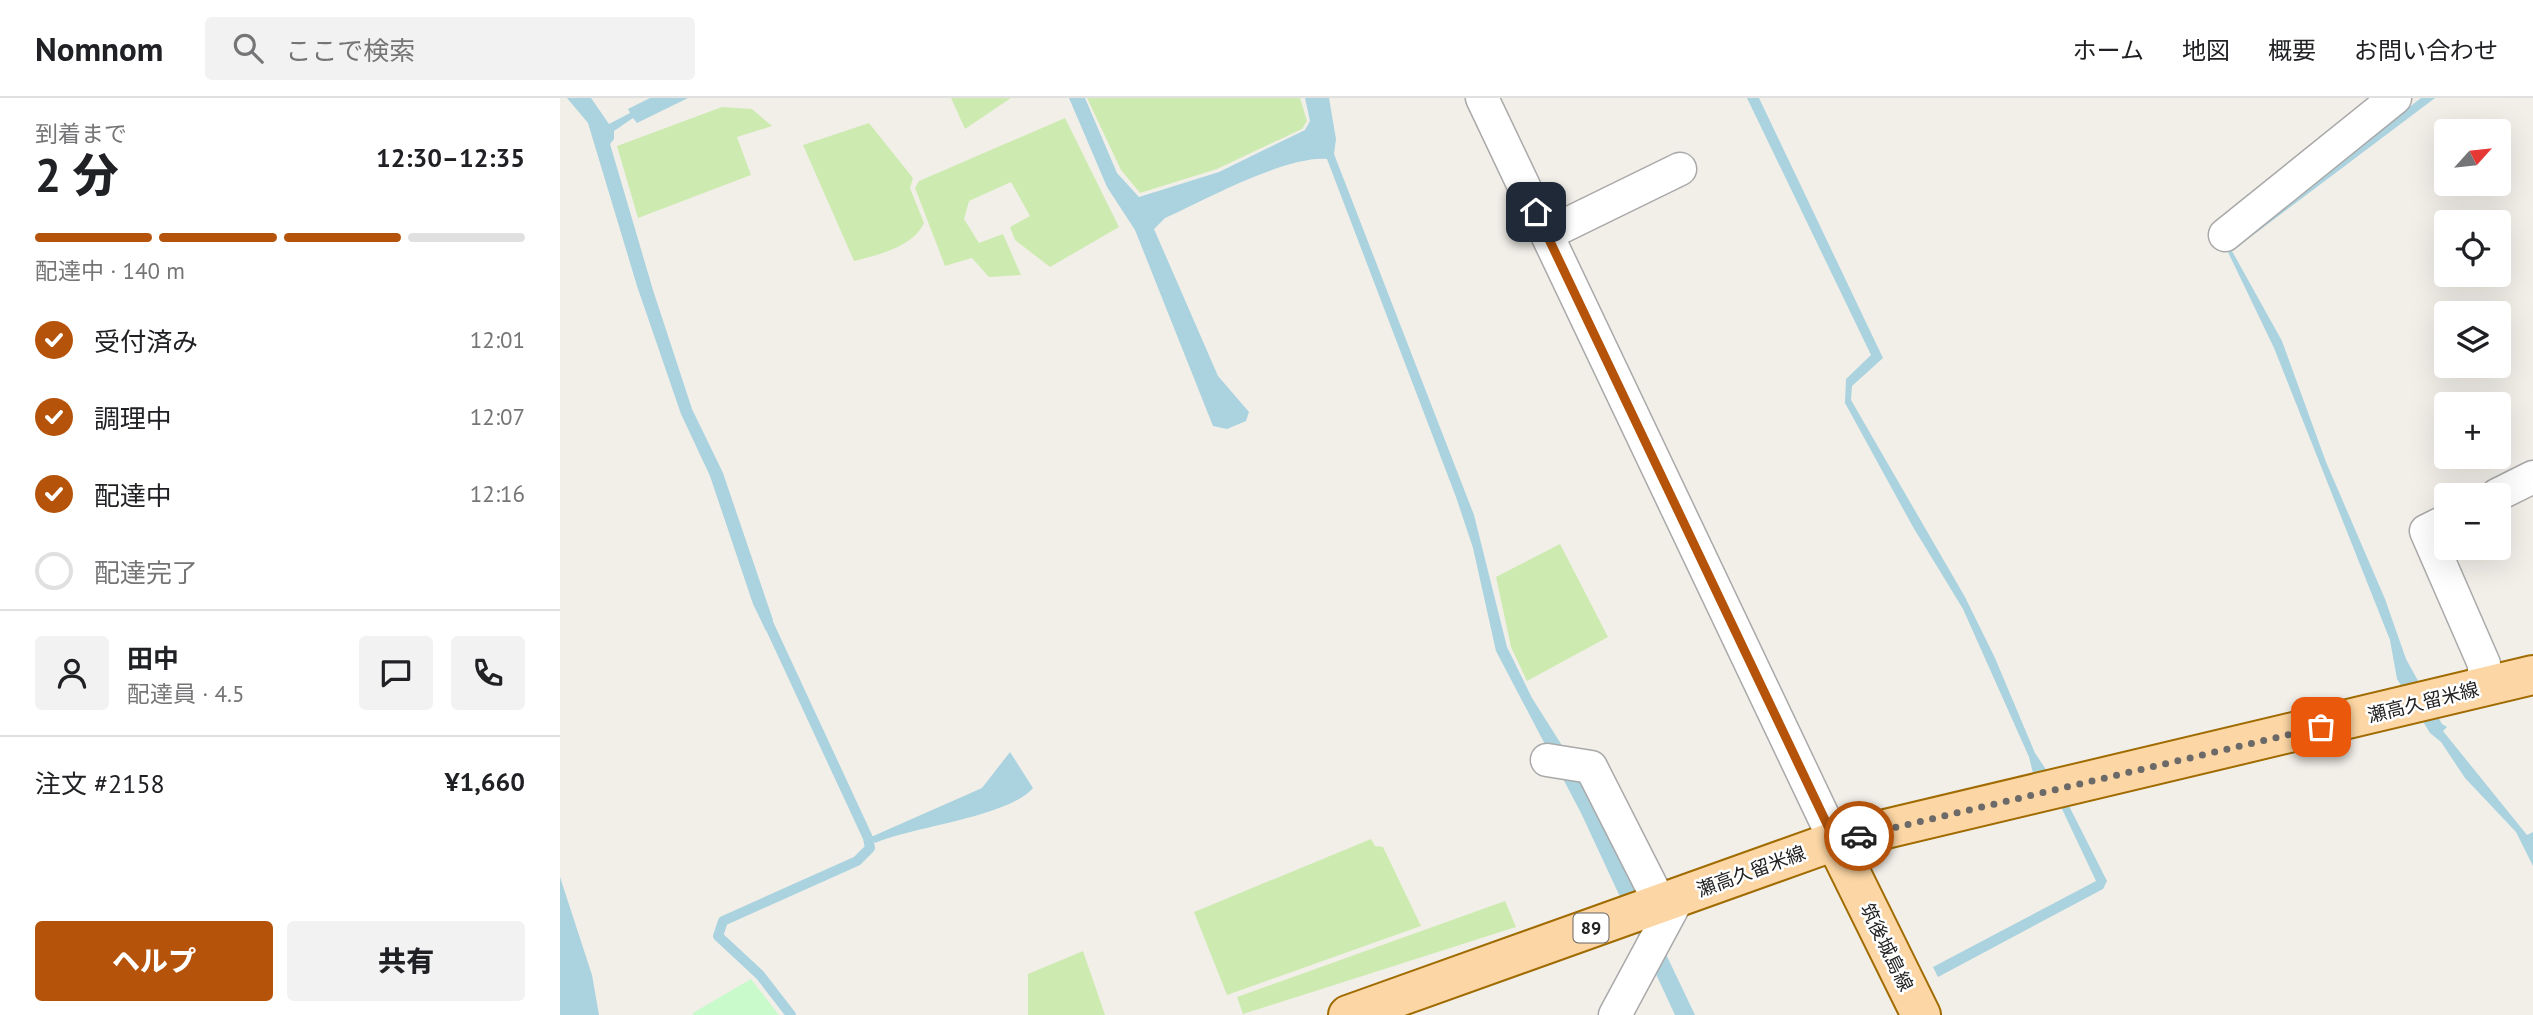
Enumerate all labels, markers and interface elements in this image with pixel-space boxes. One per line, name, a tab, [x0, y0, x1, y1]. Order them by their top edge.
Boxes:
search box	[205, 17, 695, 80]
text: Nomnom	[35, 27, 163, 70]
icon: search	[229, 29, 267, 67]
text: ここで検索	[285, 34, 415, 67]
text: ホーム	[2073, 35, 2144, 66]
text: 地図	[2182, 35, 2230, 66]
text: 概要	[2268, 35, 2316, 66]
text: お問い合わせ	[2354, 35, 2498, 66]
text: 到着まで	[35, 119, 127, 148]
north arrow	[2434, 119, 2511, 196]
map controls	[2434, 119, 2511, 560]
text: 12:30–12:35	[376, 141, 525, 174]
text: 2 分	[35, 145, 119, 205]
pin	[1506, 182, 1566, 242]
icon: home	[1517, 193, 1555, 231]
button: locate	[2434, 210, 2511, 287]
text: 配達中 · 140 m	[35, 256, 185, 285]
button: layers	[2434, 301, 2511, 378]
icon: check	[35, 321, 73, 359]
text: 受付済み	[94, 325, 198, 358]
text: 12:01	[470, 325, 525, 354]
button: +	[2434, 392, 2511, 469]
icon: check	[35, 398, 73, 436]
text: 調理中	[94, 402, 172, 435]
text: 12:07	[470, 402, 525, 431]
icon: check	[35, 475, 73, 513]
text: 配達中	[94, 479, 172, 512]
text: 12:16	[470, 479, 525, 508]
button: −	[2434, 483, 2511, 560]
text: 配達完了	[94, 556, 198, 589]
button: person	[35, 636, 109, 710]
button: chat	[359, 636, 433, 710]
button: phone	[451, 636, 525, 710]
text: 田中	[127, 642, 179, 675]
street label: 瀬高久留米線	[2365, 677, 2481, 727]
text: 配達員 · 4.5	[127, 679, 244, 708]
pin	[2291, 697, 2351, 757]
icon: bag	[2302, 708, 2340, 746]
text: ¥1,660	[445, 765, 525, 798]
text: 注文 #2158	[35, 767, 165, 800]
courier	[1824, 801, 1894, 871]
icon: car	[1840, 817, 1878, 855]
street label: 瀬高久留米線	[1693, 840, 1809, 902]
street label: 筑後城島線	[1855, 899, 1919, 995]
road number: 89	[1574, 914, 1608, 942]
button: ヘルプ	[35, 921, 273, 1001]
button: 共有	[287, 921, 525, 1001]

